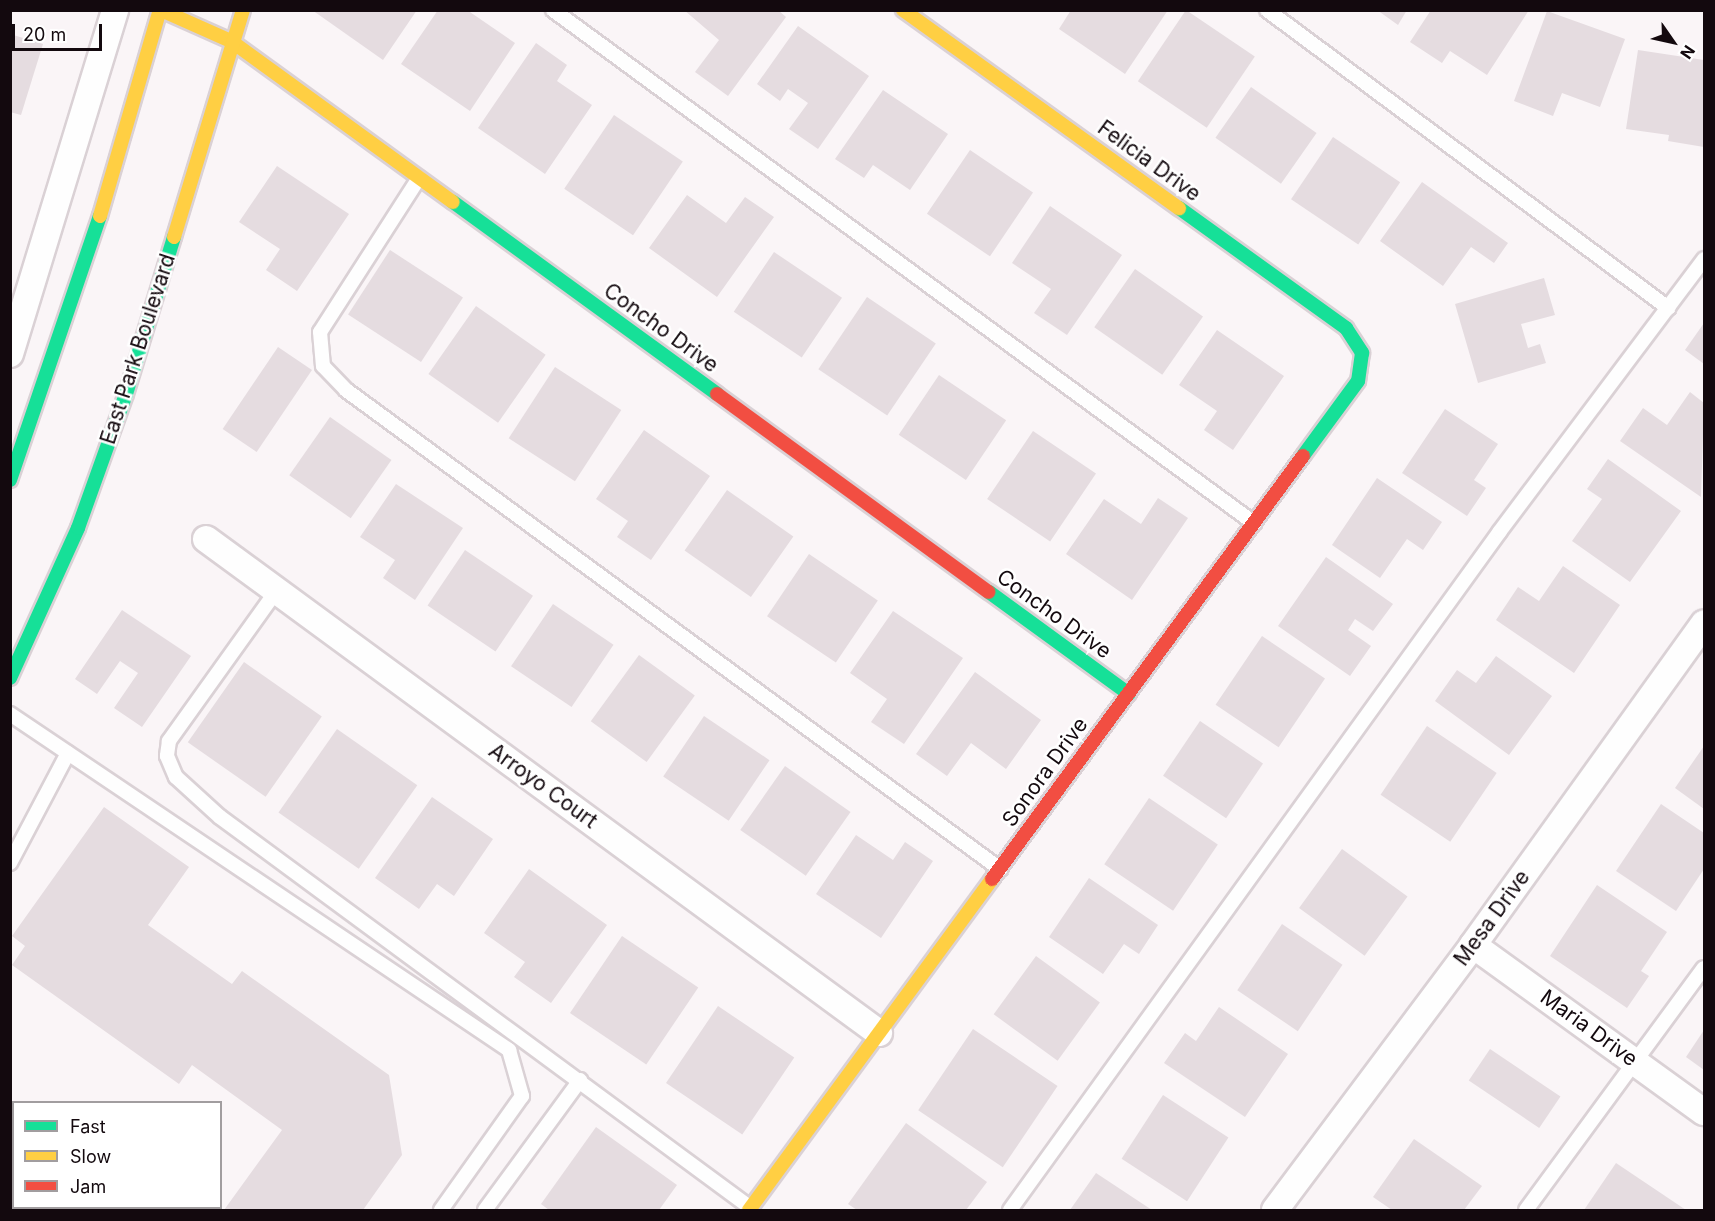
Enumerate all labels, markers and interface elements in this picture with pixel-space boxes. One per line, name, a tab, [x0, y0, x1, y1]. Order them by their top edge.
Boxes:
scale bar	[15, 12, 105, 50]
north arrow	[1643, 12, 1703, 72]
text: 20 m	[23, 24, 66, 45]
text: N	[1676, 41, 1700, 63]
street label: Felicia Drive	[1093, 115, 1205, 207]
street label: East Park Boulevard	[95, 251, 181, 447]
street label: Concho Drive	[599, 278, 723, 378]
street label: Concho Drive	[992, 564, 1116, 664]
street label: Sonora Drive	[997, 713, 1093, 831]
street label: Arroyo Court	[484, 738, 602, 834]
street label: Mesa Drive	[1449, 865, 1535, 971]
street label: Maria Drive	[1536, 984, 1642, 1072]
legend	[12, 1101, 222, 1209]
text: Fast	[70, 1116, 106, 1137]
text: Slow	[70, 1146, 111, 1167]
text: Jam	[70, 1176, 106, 1197]

